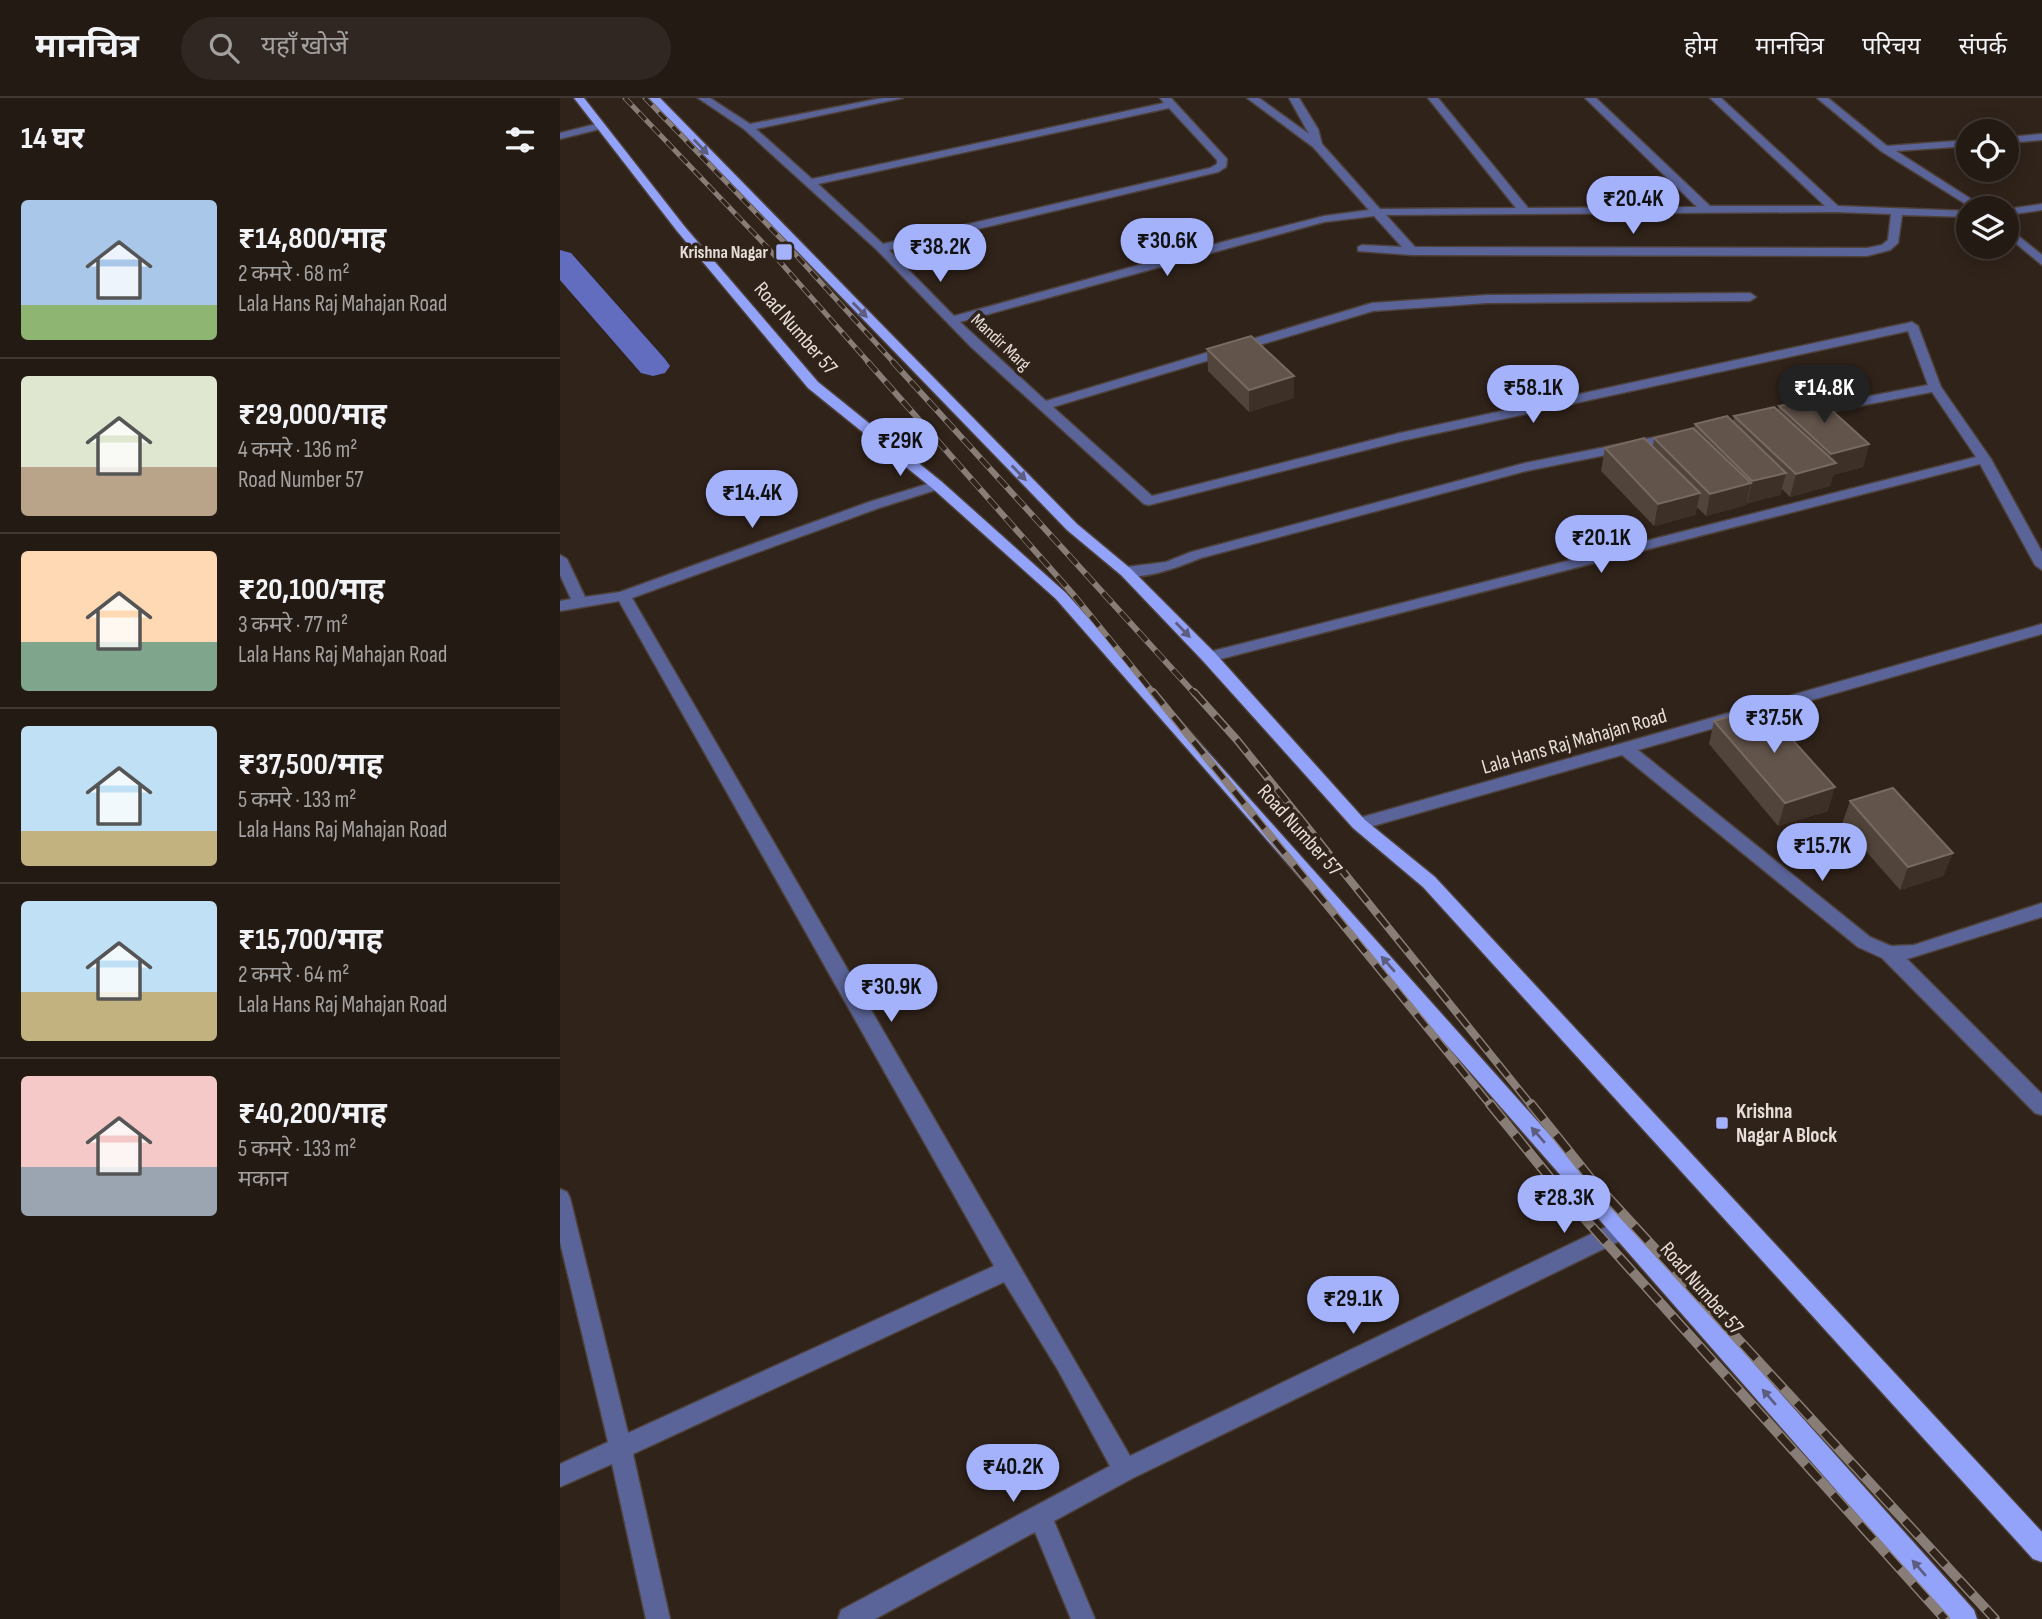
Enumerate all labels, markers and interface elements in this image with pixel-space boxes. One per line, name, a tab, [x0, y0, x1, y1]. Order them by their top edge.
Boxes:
search box	[181, 17, 671, 80]
text: मानचित्र	[35, 27, 139, 67]
icon: search	[205, 29, 243, 67]
text: यहाँ खोजें	[261, 31, 348, 62]
text: होम	[1684, 32, 1717, 61]
text: मानचित्र	[1755, 32, 1824, 61]
text: परिचय	[1862, 32, 1921, 61]
text: संपर्क	[1959, 32, 2007, 61]
map controls	[1956, 119, 2019, 259]
button: locate	[1956, 119, 2019, 182]
text: 14 घर	[21, 121, 84, 157]
icon: filters	[501, 121, 539, 159]
one-way arrow	[693, 139, 710, 156]
pin: ₹20.4K	[1576, 176, 1690, 236]
text: ₹20.4K	[1602, 185, 1664, 213]
button: layers	[1956, 196, 2019, 259]
pin: ₹30.6K	[1110, 218, 1224, 278]
text: ₹14,800/माह	[238, 221, 386, 257]
pin: ₹38.2K	[883, 225, 997, 284]
text: ₹30.6K	[1137, 227, 1197, 255]
icon: home	[77, 228, 161, 312]
text: ₹38.2K	[909, 233, 971, 261]
place label: Krishna Nagar	[680, 242, 768, 263]
marker: Krishna Nagar	[774, 242, 794, 262]
text: 2 कमरे · 68 m²	[238, 260, 350, 288]
street label: Road Number 57	[749, 277, 843, 380]
text: Lala Hans Raj Mahajan Road	[238, 290, 447, 318]
one-way arrow	[852, 302, 868, 318]
street label: Mandir Marg	[967, 310, 1035, 375]
pin: ₹58.1K	[1476, 366, 1590, 425]
pin: ₹14.8K	[1767, 366, 1881, 425]
text: ₹58.1K	[1503, 374, 1563, 402]
text: ₹14.8K	[1794, 374, 1854, 402]
text: ₹29,000/माह	[238, 397, 387, 433]
icon: home	[77, 404, 161, 488]
pin: ₹29K	[859, 418, 941, 478]
text: ₹29K	[877, 427, 923, 455]
text: 4 कमरे · 136 m²	[238, 436, 357, 464]
one-way arrow	[1011, 465, 1027, 481]
text: Road Number 57	[238, 466, 363, 494]
pin: ₹14.4K	[695, 470, 809, 530]
text: ₹14.4K	[722, 479, 782, 507]
pin: ₹20.1K	[1544, 516, 1658, 575]
text: ₹20.1K	[1571, 524, 1631, 552]
text: ₹20,100/माह	[238, 572, 385, 608]
icon: home	[77, 579, 161, 663]
text: 3 कमरे · 77 m²	[238, 611, 348, 639]
one-way arrow	[1174, 621, 1190, 638]
text: Lala Hans Raj Mahajan Road	[238, 641, 447, 669]
pin: ₹37.5K	[1717, 696, 1831, 755]
street label: Lala Hans Raj Mahajan Road	[1479, 703, 1669, 780]
text: ₹37.5K	[1745, 704, 1803, 732]
text: ₹37,500/माह	[238, 747, 383, 783]
icon: home	[77, 754, 161, 838]
street label: Road Number 57	[1252, 779, 1348, 882]
text: 5 कमरे · 133 m²	[238, 786, 357, 814]
text: Lala Hans Raj Mahajan Road	[238, 816, 447, 844]
pin: ₹15.7K	[1765, 824, 1879, 883]
text: ₹15.7K	[1793, 832, 1851, 860]
text: ₹15,700/माह	[238, 922, 383, 958]
icon: home	[77, 929, 161, 1013]
one-way arrow	[1381, 955, 1396, 972]
text: 2 कमरे · 64 m²	[238, 961, 350, 989]
pin: ₹30.9K	[834, 964, 948, 1024]
text: ₹30.9K	[860, 973, 922, 1001]
text: Lala Hans Raj Mahajan Road	[238, 991, 447, 1019]
text: ₹40,200/माह	[238, 1096, 387, 1132]
place label: Krishna Nagar A Block	[1736, 1099, 1837, 1148]
icon: home	[77, 1104, 161, 1188]
marker: Krishna Nagar A Block	[1714, 1115, 1730, 1131]
one-way arrow	[1530, 1126, 1546, 1143]
text: 5 कमरे · 133 m²	[238, 1135, 357, 1163]
text: मकान	[238, 1165, 288, 1193]
pin: ₹28.3K	[1507, 1176, 1621, 1235]
text: ₹28.3K	[1534, 1184, 1594, 1212]
street label: Road Number 57	[1655, 1237, 1749, 1340]
pin: ₹29.1K	[1296, 1276, 1410, 1336]
text: ₹29.1K	[1323, 1285, 1383, 1313]
one-way arrow	[1762, 1389, 1777, 1406]
pin: ₹40.2K	[956, 1444, 1070, 1504]
text: ₹40.2K	[982, 1453, 1044, 1481]
one-way arrow	[1912, 1560, 1928, 1577]

